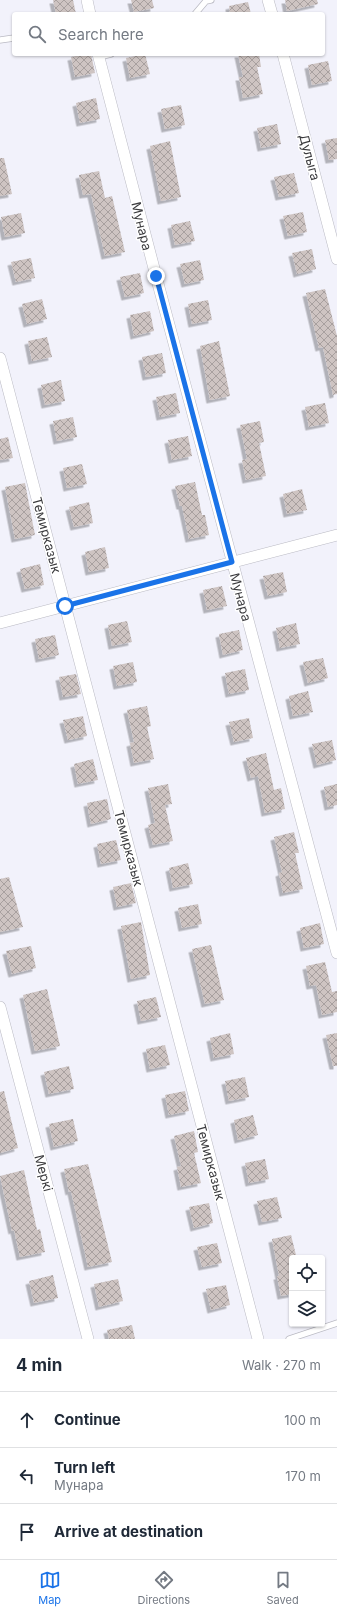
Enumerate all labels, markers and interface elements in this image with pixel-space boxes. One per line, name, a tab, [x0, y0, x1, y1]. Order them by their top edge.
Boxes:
search box	[12, 12, 325, 56]
icon: search	[26, 23, 48, 45]
text: Search here	[58, 25, 144, 44]
street label: Дулыга	[296, 132, 324, 182]
street label: Мунара	[128, 200, 156, 252]
route end	[147, 267, 165, 285]
street label: Темирказык	[29, 495, 65, 575]
street label: Мунара	[227, 571, 255, 623]
route start	[56, 597, 74, 615]
street label: Темирказык	[111, 808, 147, 888]
street label: Темирказык	[193, 1122, 229, 1202]
street label: Меркі	[31, 1153, 57, 1193]
map controls	[289, 1255, 325, 1327]
button: locate	[289, 1255, 325, 1291]
button: layers	[289, 1291, 325, 1327]
text: 4 min	[16, 1355, 62, 1375]
text: Walk · 270 m	[242, 1357, 321, 1373]
icon: ahead	[16, 1409, 38, 1431]
text: Continue	[54, 1410, 121, 1429]
text: 100 m	[284, 1412, 321, 1428]
text: Turn left	[54, 1458, 115, 1477]
icon: left	[16, 1465, 38, 1487]
text: 170 m	[285, 1468, 321, 1484]
text: Мунара	[54, 1477, 104, 1493]
icon: arrive	[16, 1521, 38, 1543]
text: Arrive at destination	[54, 1522, 203, 1541]
tab: Map	[38, 1569, 61, 1607]
tab: Directions	[138, 1569, 190, 1607]
tab: Saved	[267, 1569, 299, 1607]

